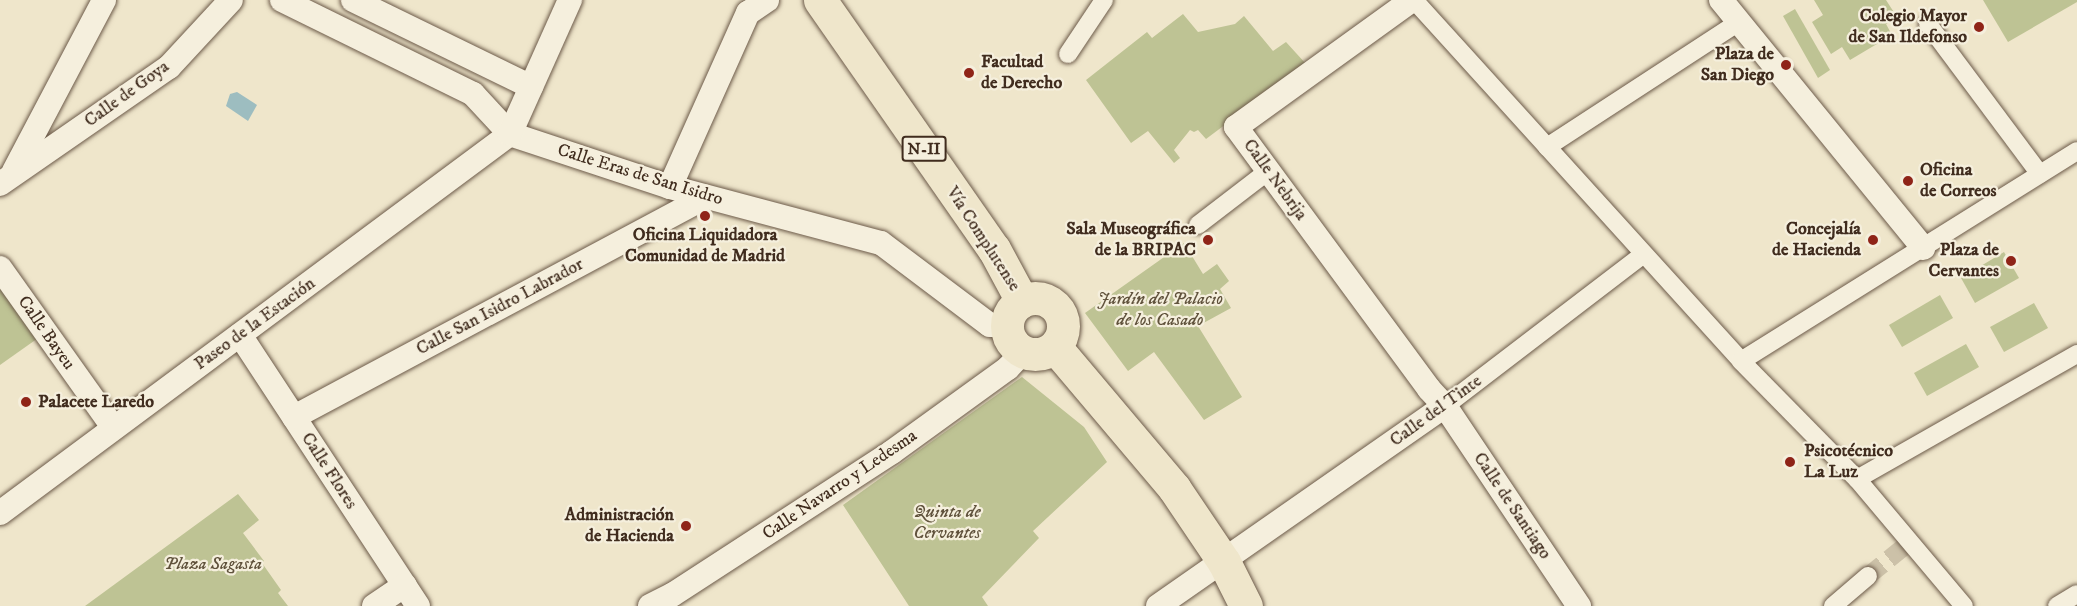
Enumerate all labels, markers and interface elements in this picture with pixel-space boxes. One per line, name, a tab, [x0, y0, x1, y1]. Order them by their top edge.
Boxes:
place label: Colegio Mayor de San Ildefonso	[1849, 6, 1967, 48]
marker: Colegio Mayor de San Ildefonso	[1972, 20, 1986, 34]
place label: Plaza de San Diego	[1701, 44, 1774, 86]
place label: Facultad de Derecho	[981, 52, 1062, 94]
street label: Calle de Goya	[80, 56, 174, 132]
marker: Plaza de San Diego	[1779, 58, 1793, 72]
marker: Facultad de Derecho	[962, 66, 976, 80]
street label: Calle Nebrija	[1238, 135, 1312, 225]
road number: N-II	[902, 136, 946, 162]
street label: Calle Eras de San Isidro	[555, 140, 725, 210]
place label: Oficina de Correos	[1920, 160, 1997, 202]
marker: Oficina de Correos	[1901, 174, 1915, 188]
street label: Vía Complutense	[941, 183, 1025, 295]
marker: Oficina Liquidadora Comunidad de Madrid	[698, 209, 712, 223]
place label: Sala Museográfica de la BRIPAC	[1066, 219, 1196, 262]
place label: Concejalía de Hacienda	[1772, 219, 1861, 262]
place label: Oficina Liquidadora Comunidad de Madrid	[625, 225, 785, 268]
marker: Sala Museográfica de la BRIPAC	[1201, 233, 1215, 247]
marker: Concejalía de Hacienda	[1866, 233, 1880, 247]
place label: Plaza de Cervantes	[1929, 240, 1999, 282]
street label: Calle San Isidro Labrador	[413, 254, 587, 360]
marker: Plaza de Cervantes	[2004, 254, 2018, 268]
street label: Paseo de la Estación	[190, 273, 320, 375]
park label: Jardín del Palacio de los Casado	[1097, 289, 1223, 332]
street label: Calle Bayeu	[13, 292, 79, 374]
street label: Calle del Tinte	[1386, 370, 1486, 452]
place label: Palacete Laredo	[38, 391, 154, 413]
marker: Palacete Laredo	[19, 395, 33, 409]
street label: Calle Navarro y Ledesma	[759, 425, 921, 545]
street label: Calle Flores	[296, 429, 362, 513]
place label: Psicotécnico La Luz	[1804, 441, 1893, 484]
street label: Calle de Santiago	[1468, 449, 1556, 563]
marker: Psicotécnico La Luz	[1781, 453, 1799, 471]
park label: Quinta de Cervantes	[913, 502, 981, 544]
place label: Administración de Hacienda	[565, 505, 674, 548]
marker: Administración de Hacienda	[679, 519, 693, 533]
park label: Plaza Sagasta	[164, 553, 262, 575]

